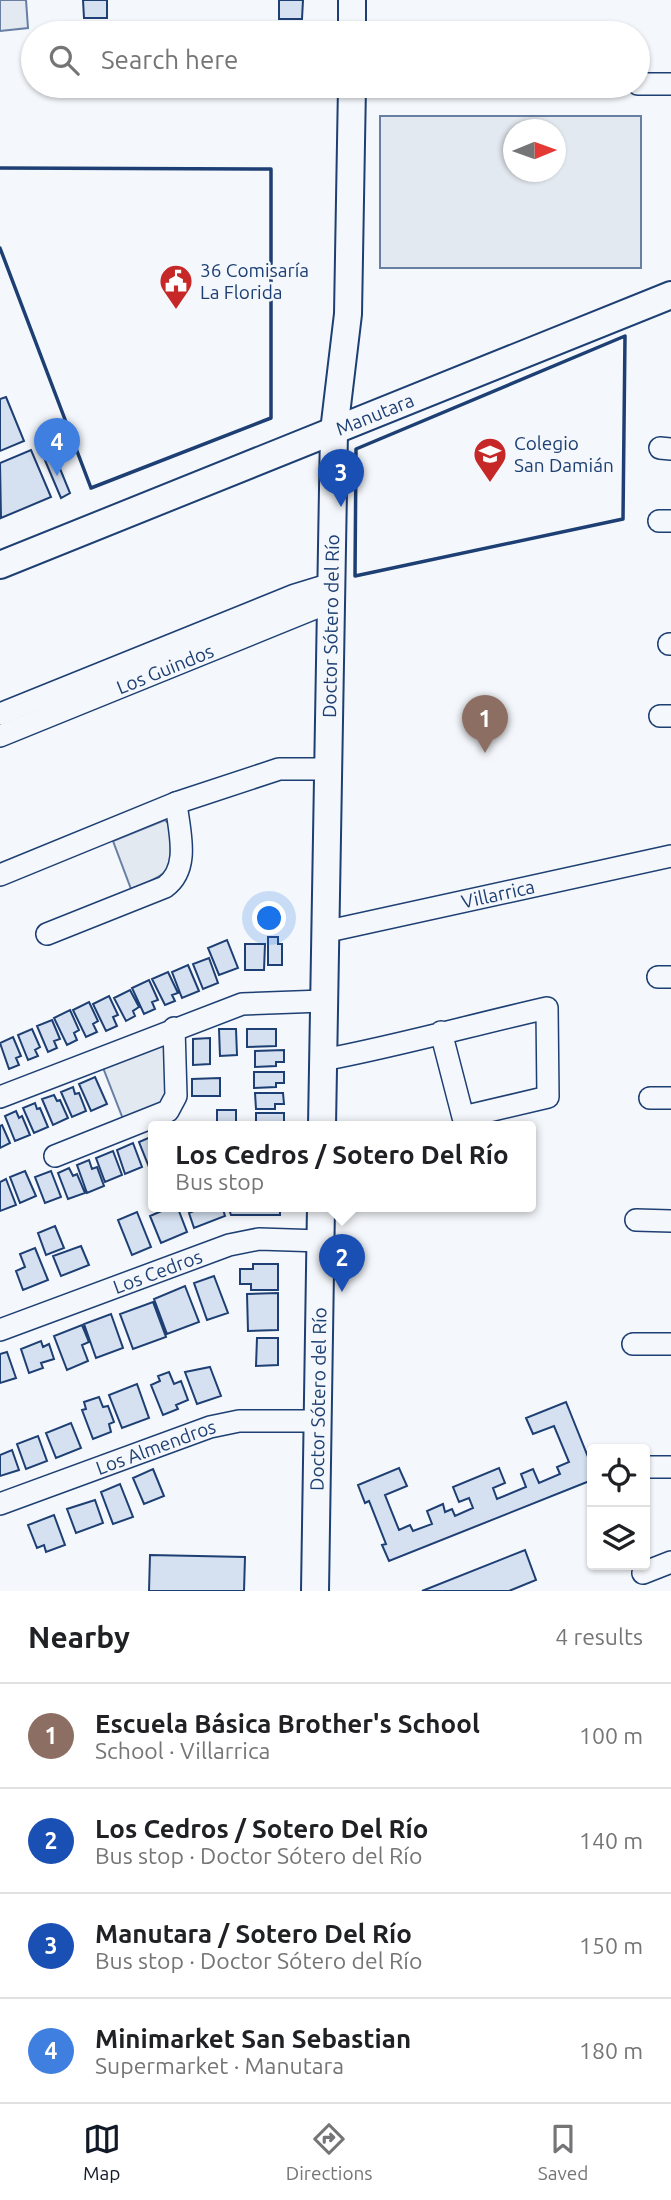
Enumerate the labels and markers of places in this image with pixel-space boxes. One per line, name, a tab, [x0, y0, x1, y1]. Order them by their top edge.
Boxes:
place label: 36 Comisaría La Florida	[200, 259, 309, 303]
public building icon: 36 Comisaría La Florida	[157, 262, 195, 311]
pin: 4	[34, 418, 80, 476]
place label: Colegio San Damián	[514, 432, 614, 476]
school or university icon: Colegio San Damián	[471, 435, 509, 484]
pin: 3	[318, 449, 364, 507]
pin: 1	[462, 695, 508, 753]
pin: 2	[319, 1234, 365, 1292]

